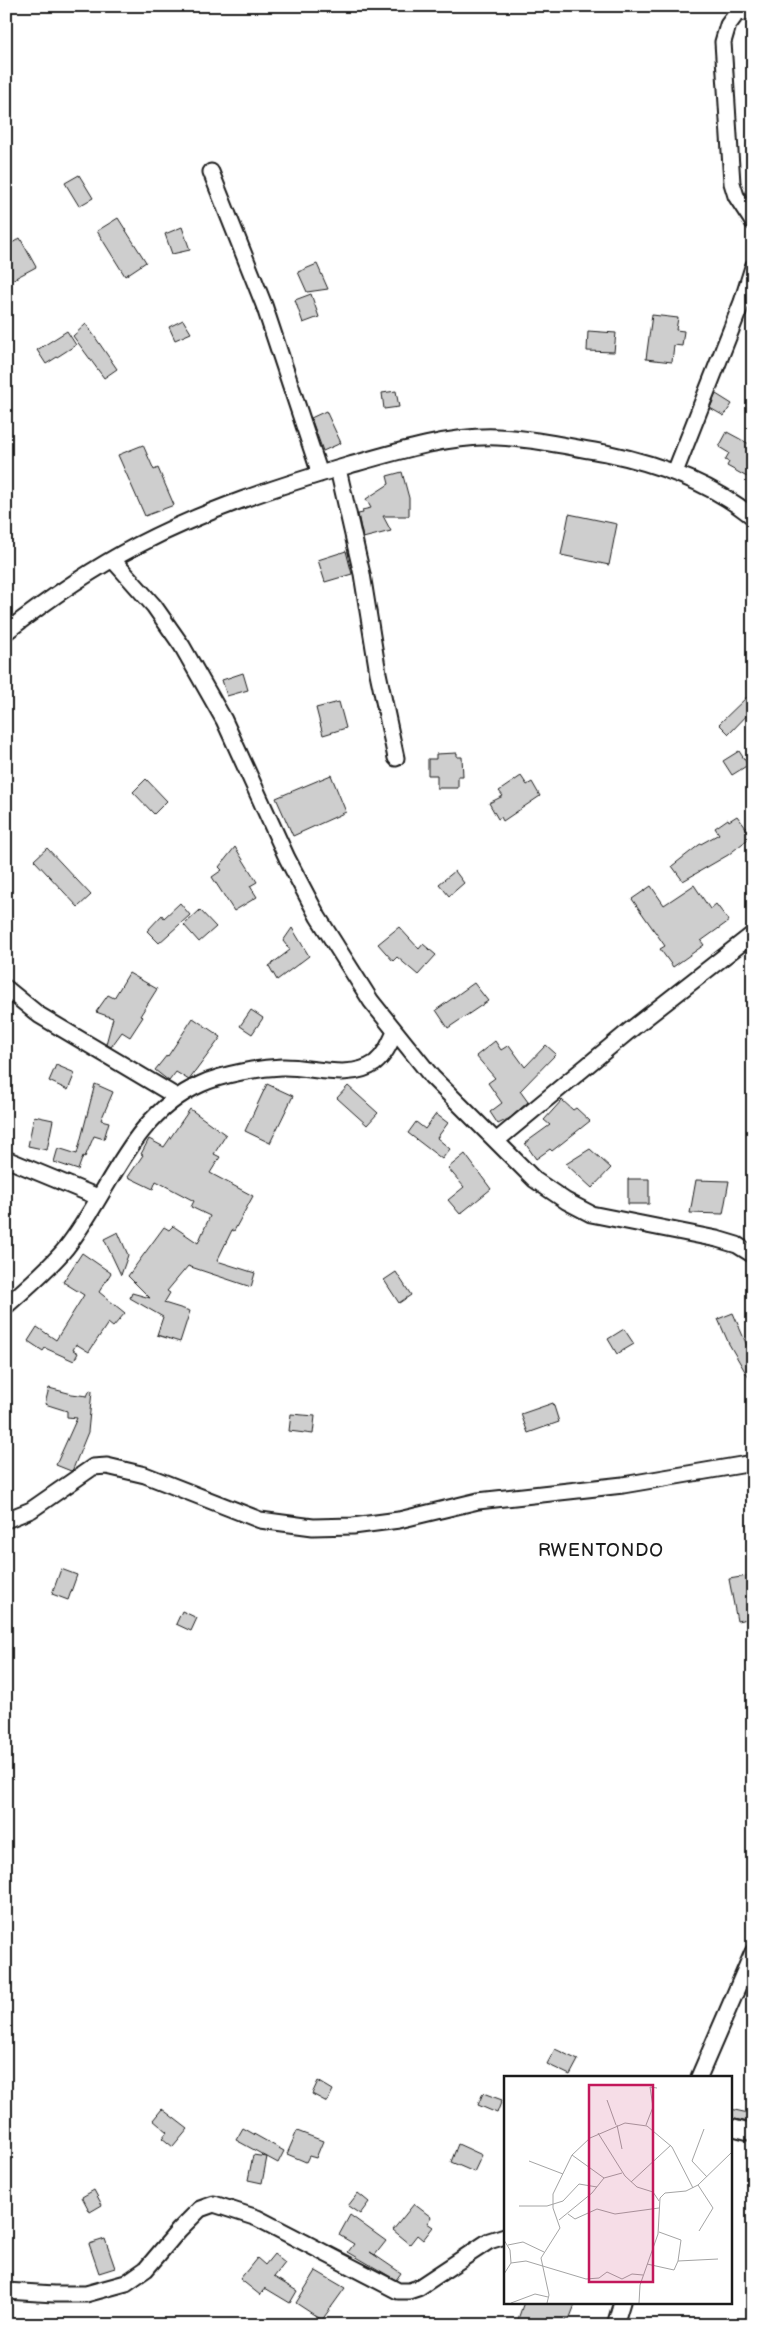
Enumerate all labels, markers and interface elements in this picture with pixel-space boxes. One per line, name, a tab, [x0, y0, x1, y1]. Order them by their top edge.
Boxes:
district label: RWENTONDO	[538, 1540, 664, 1561]
inset map	[504, 2076, 732, 2304]

